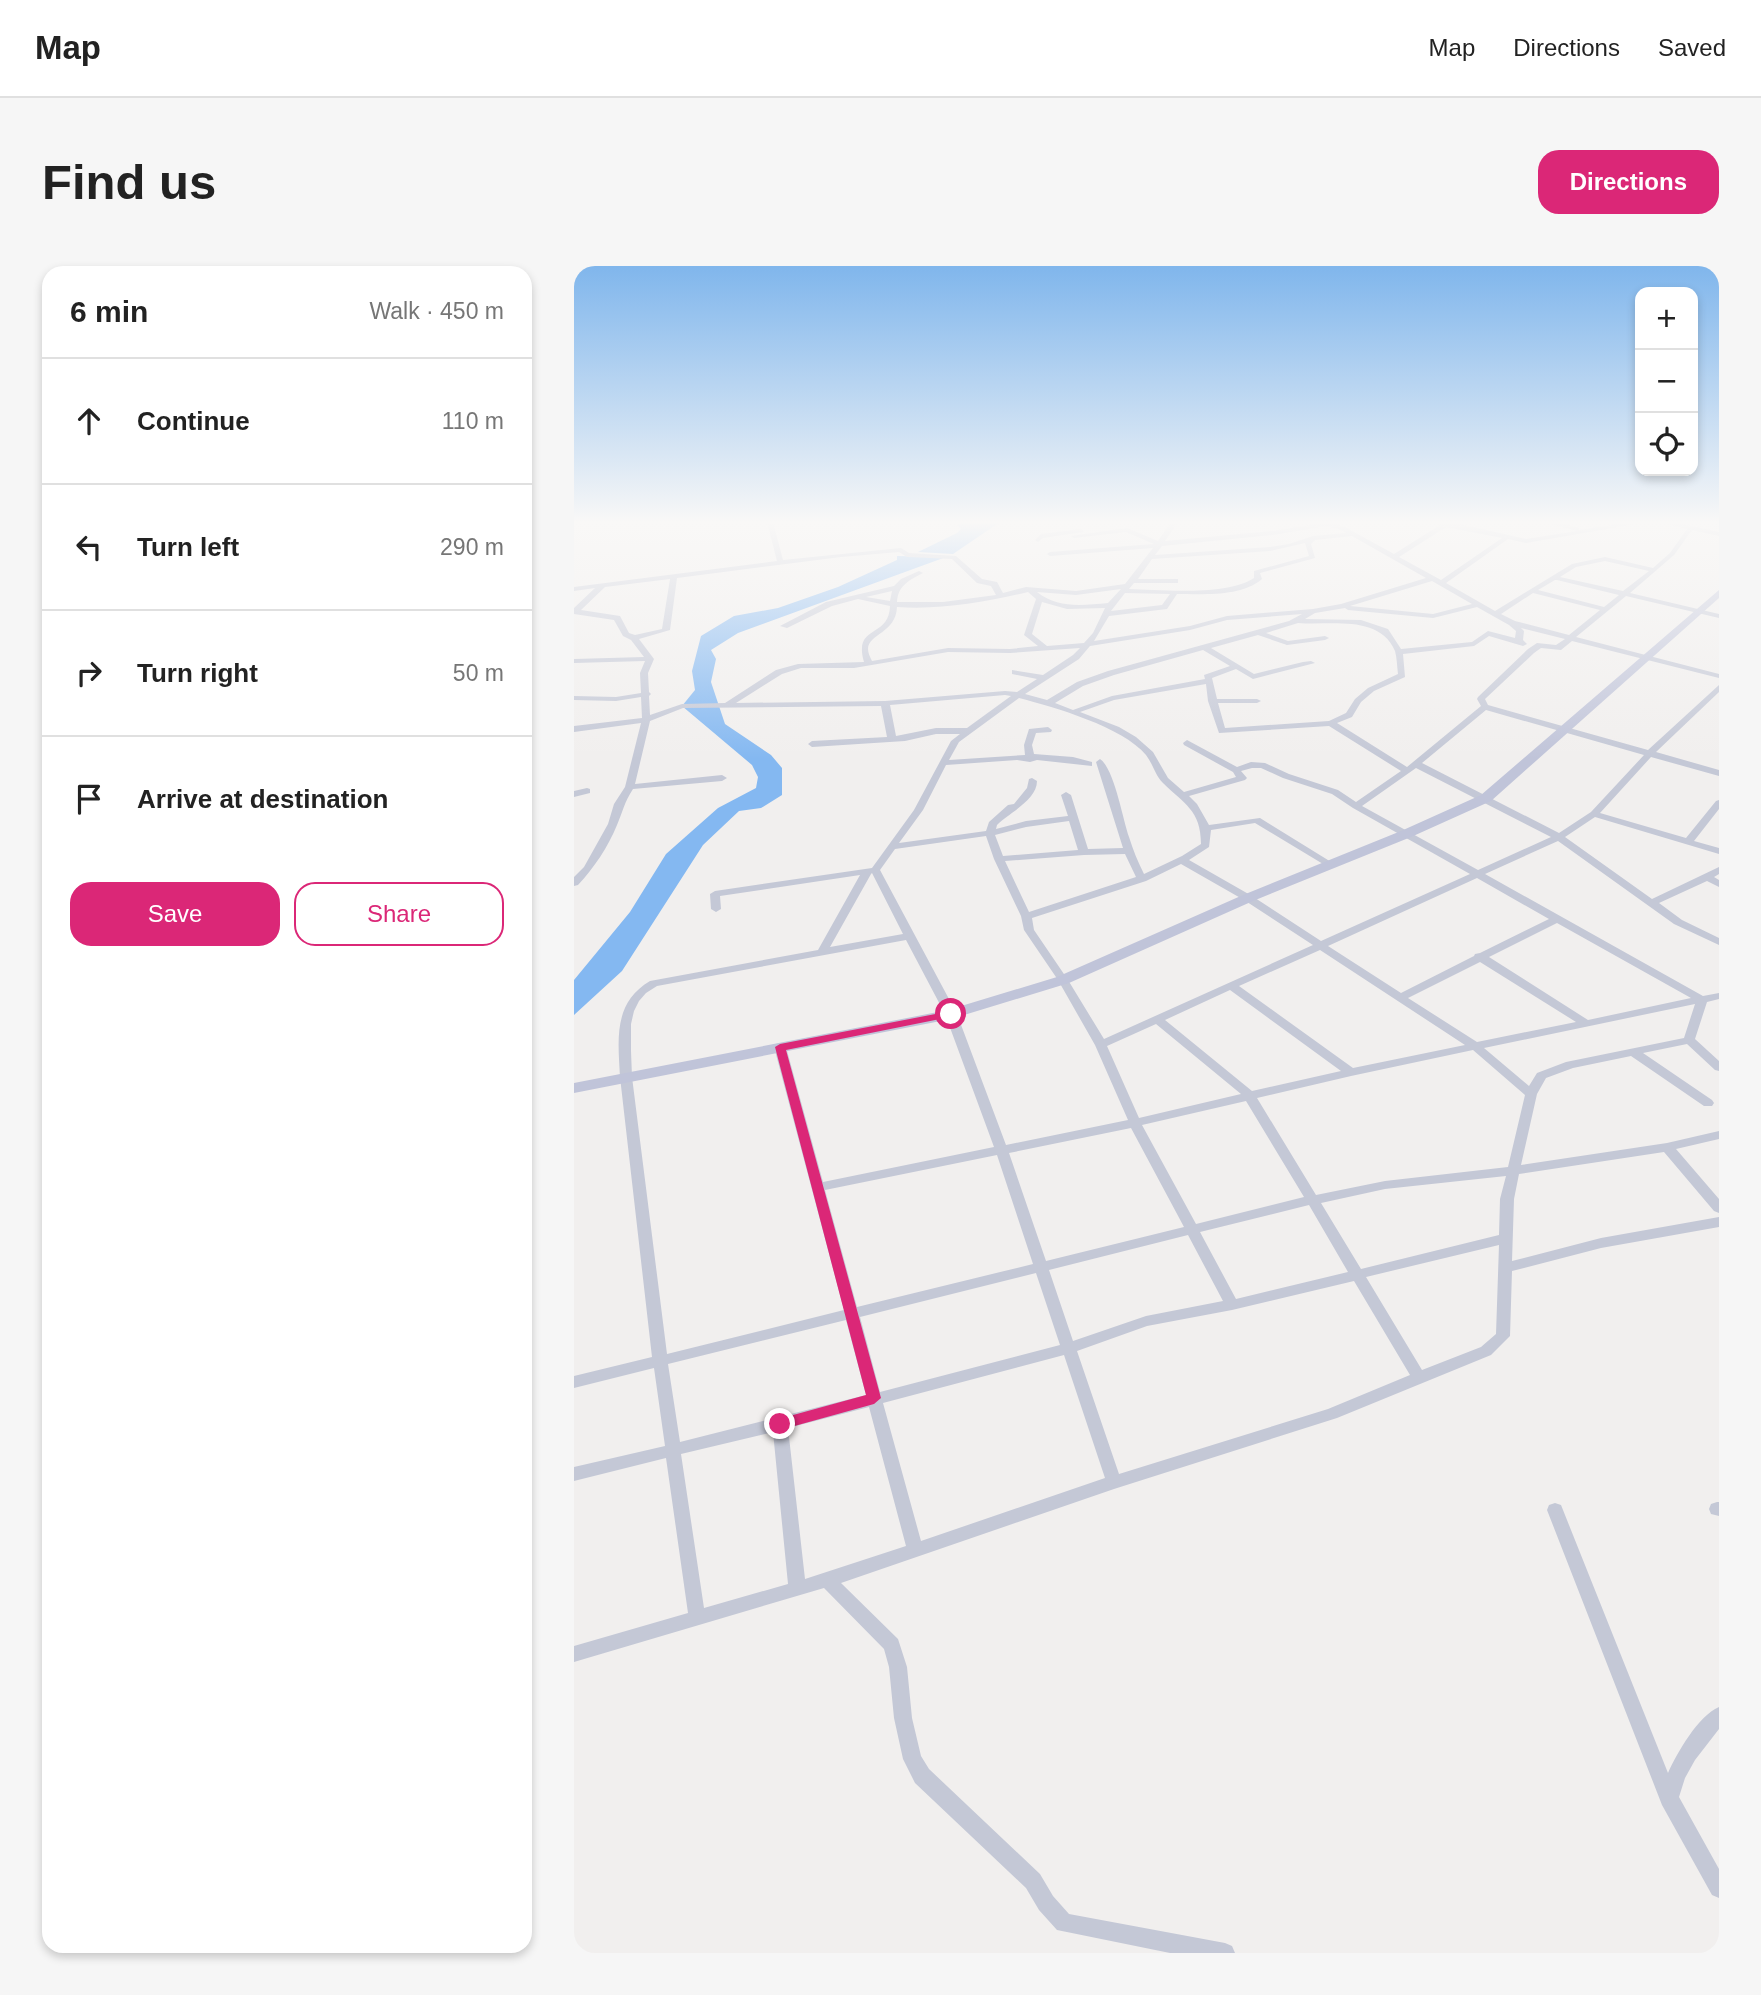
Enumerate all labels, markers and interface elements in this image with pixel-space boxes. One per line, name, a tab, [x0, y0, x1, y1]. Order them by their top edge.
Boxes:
text: Map	[35, 29, 101, 66]
text: Map	[1429, 34, 1475, 61]
text: Directions	[1513, 34, 1620, 61]
text: Saved	[1658, 34, 1726, 61]
button: Directions	[1538, 150, 1719, 214]
text: Find us	[42, 155, 216, 209]
map controls	[1635, 287, 1698, 476]
button: +	[1635, 287, 1698, 350]
text: 6 min	[70, 295, 148, 328]
text: Walk · 450 m	[369, 298, 504, 324]
button: −	[1635, 350, 1698, 413]
icon: ahead	[70, 402, 108, 440]
text: Continue	[137, 406, 250, 436]
text: 110 m	[442, 408, 504, 434]
button: locate	[1635, 413, 1698, 476]
icon: left	[70, 528, 108, 566]
text: Turn left	[137, 532, 239, 562]
text: 290 m	[440, 534, 504, 560]
icon: right	[70, 654, 108, 692]
text: Turn right	[137, 658, 258, 688]
text: 50 m	[453, 660, 504, 686]
icon: arrive	[70, 780, 108, 818]
text: Arrive at destination	[137, 784, 388, 814]
button: Save	[70, 882, 280, 946]
button: Share	[294, 882, 504, 946]
route start	[935, 998, 966, 1029]
route end	[764, 1408, 795, 1439]

